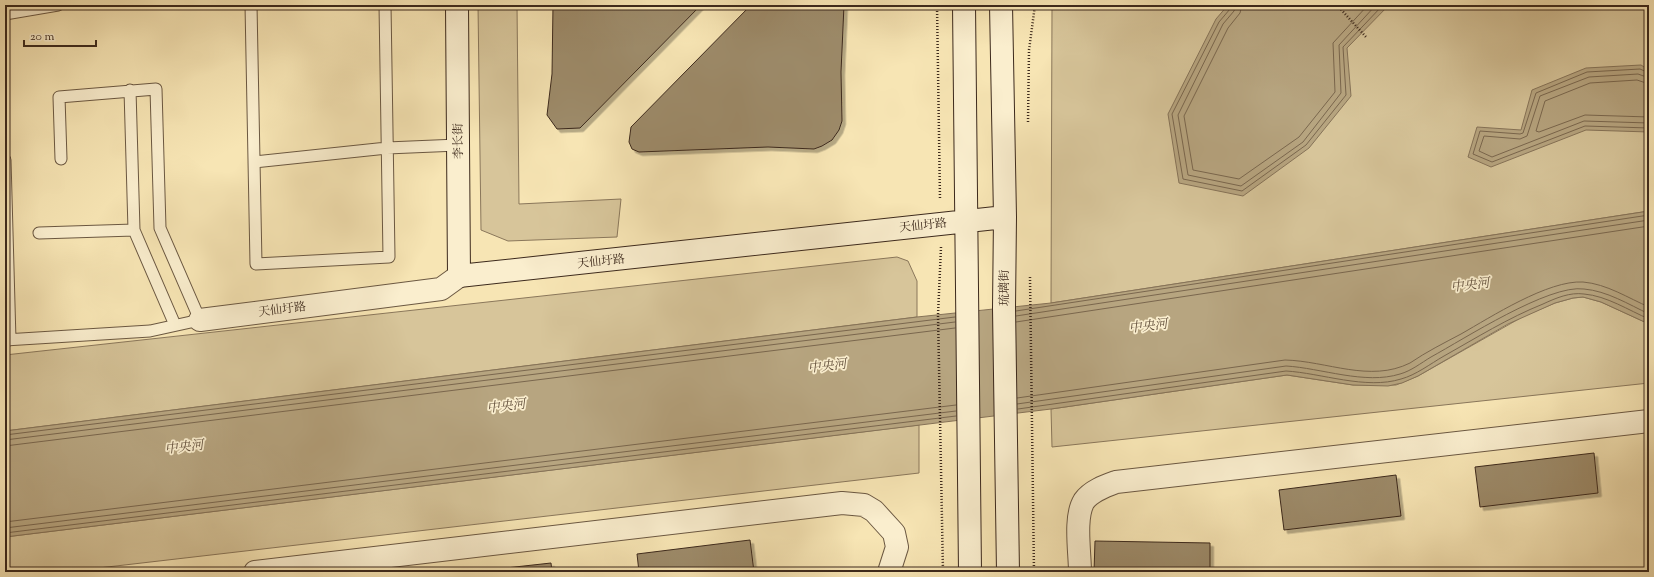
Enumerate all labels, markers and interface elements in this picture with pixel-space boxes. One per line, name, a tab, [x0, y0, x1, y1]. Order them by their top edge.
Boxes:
scale bar	[24, 22, 96, 48]
text: 20 m	[30, 28, 55, 46]
street label: 李长街	[450, 122, 468, 159]
street label: 天仙圩路	[898, 215, 948, 237]
street label: 天仙圩路	[576, 251, 626, 273]
street label: 琉璃街	[996, 269, 1014, 306]
water label: 中央河	[1450, 274, 1493, 297]
street label: 天仙圩路	[257, 298, 307, 322]
water label: 中央河	[1128, 315, 1171, 338]
water label: 中央河	[807, 355, 850, 378]
water label: 中央河	[486, 395, 529, 418]
water label: 中央河	[164, 436, 207, 459]

